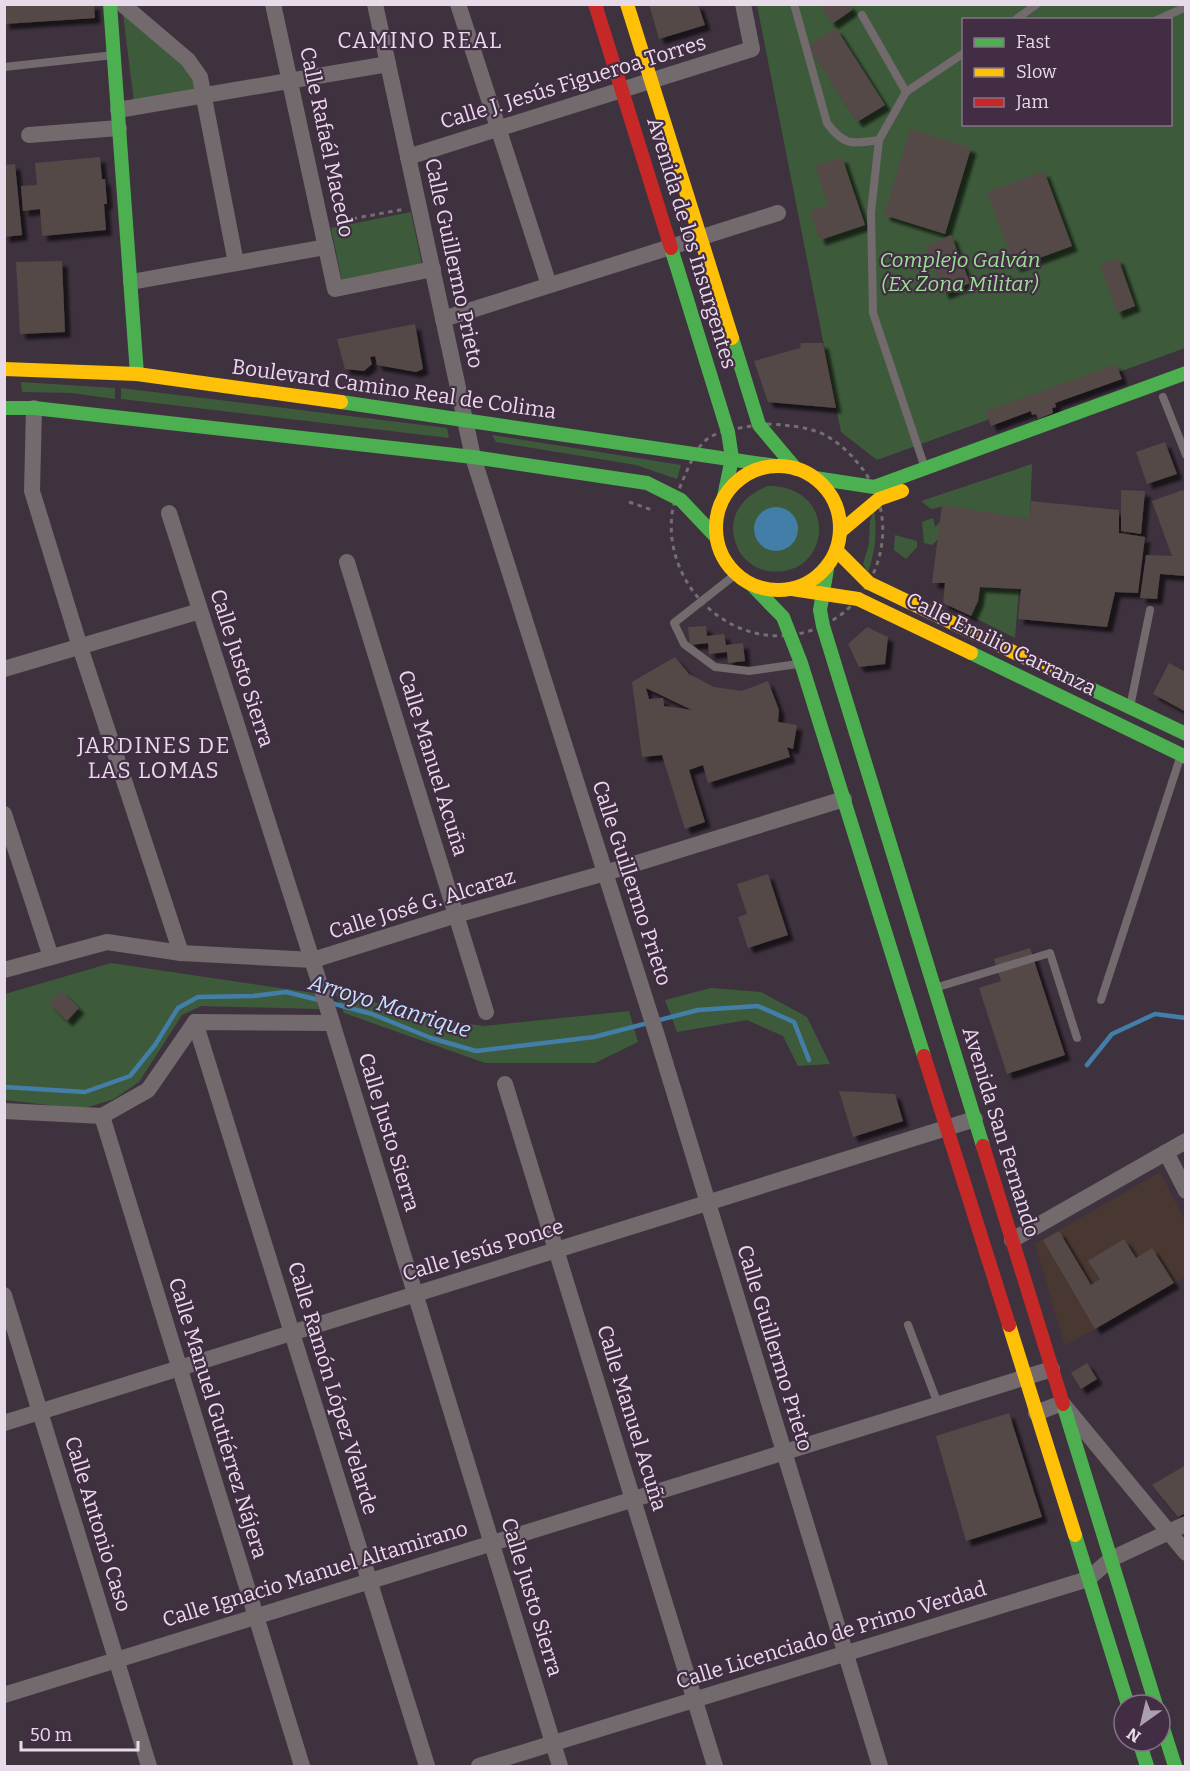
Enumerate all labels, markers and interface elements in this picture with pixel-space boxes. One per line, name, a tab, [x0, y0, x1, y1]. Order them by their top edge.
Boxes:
legend	[962, 18, 1172, 126]
district label: CAMINO REAL	[337, 27, 503, 54]
street label: Calle J. Jesús Figueroa Torres	[437, 29, 709, 135]
text: Fast	[1016, 31, 1051, 53]
street label: Calle Rafaél Macedo	[294, 44, 360, 240]
text: Slow	[1016, 61, 1057, 83]
text: Jam	[1015, 91, 1049, 113]
street label: Avenida de los Insurgentes	[641, 114, 743, 372]
street label: Calle Guillermo Prieto	[419, 156, 489, 370]
park label: Complejo Galván (Ex Zona Militar)	[880, 247, 1040, 297]
street label: Boulevard Camino Real de Colima	[230, 353, 558, 425]
street label: Calle Justo Sierra	[204, 586, 280, 751]
street label: Calle Emilio Carranza	[902, 587, 1101, 702]
street label: Calle Manuel Acuña	[392, 667, 474, 860]
district label: JARDINES DE LAS LOMAS	[76, 732, 231, 784]
street label: Calle Guillermo Prieto	[587, 777, 677, 989]
street label: Calle José G. Alcaraz	[326, 863, 518, 945]
water label: Arroyo Manrique	[305, 968, 474, 1043]
street label: Avenida San Fernando	[957, 1024, 1045, 1240]
street label: Calle Justo Sierra	[353, 1050, 426, 1215]
street label: Calle Jesús Ponce	[399, 1213, 567, 1287]
street label: Calle Guillermo Prieto	[731, 1242, 819, 1454]
street label: Calle Ramón López Velarde	[282, 1258, 384, 1518]
street label: Calle Manuel Gutiérrez Nájera	[163, 1274, 273, 1562]
street label: Calle Manuel Acuña	[591, 1322, 673, 1515]
street label: Calle Antonio Caso	[59, 1433, 137, 1615]
street label: Calle Ignacio Manuel Altamirano	[159, 1515, 471, 1633]
street label: Calle Justo Sierra	[496, 1515, 569, 1680]
street label: Calle Licenciado de Primo Verdad	[673, 1575, 989, 1695]
north arrow	[1112, 1693, 1172, 1753]
scale bar	[21, 1714, 138, 1752]
text: 50 m	[30, 1724, 72, 1746]
text: N	[1123, 1724, 1144, 1746]

